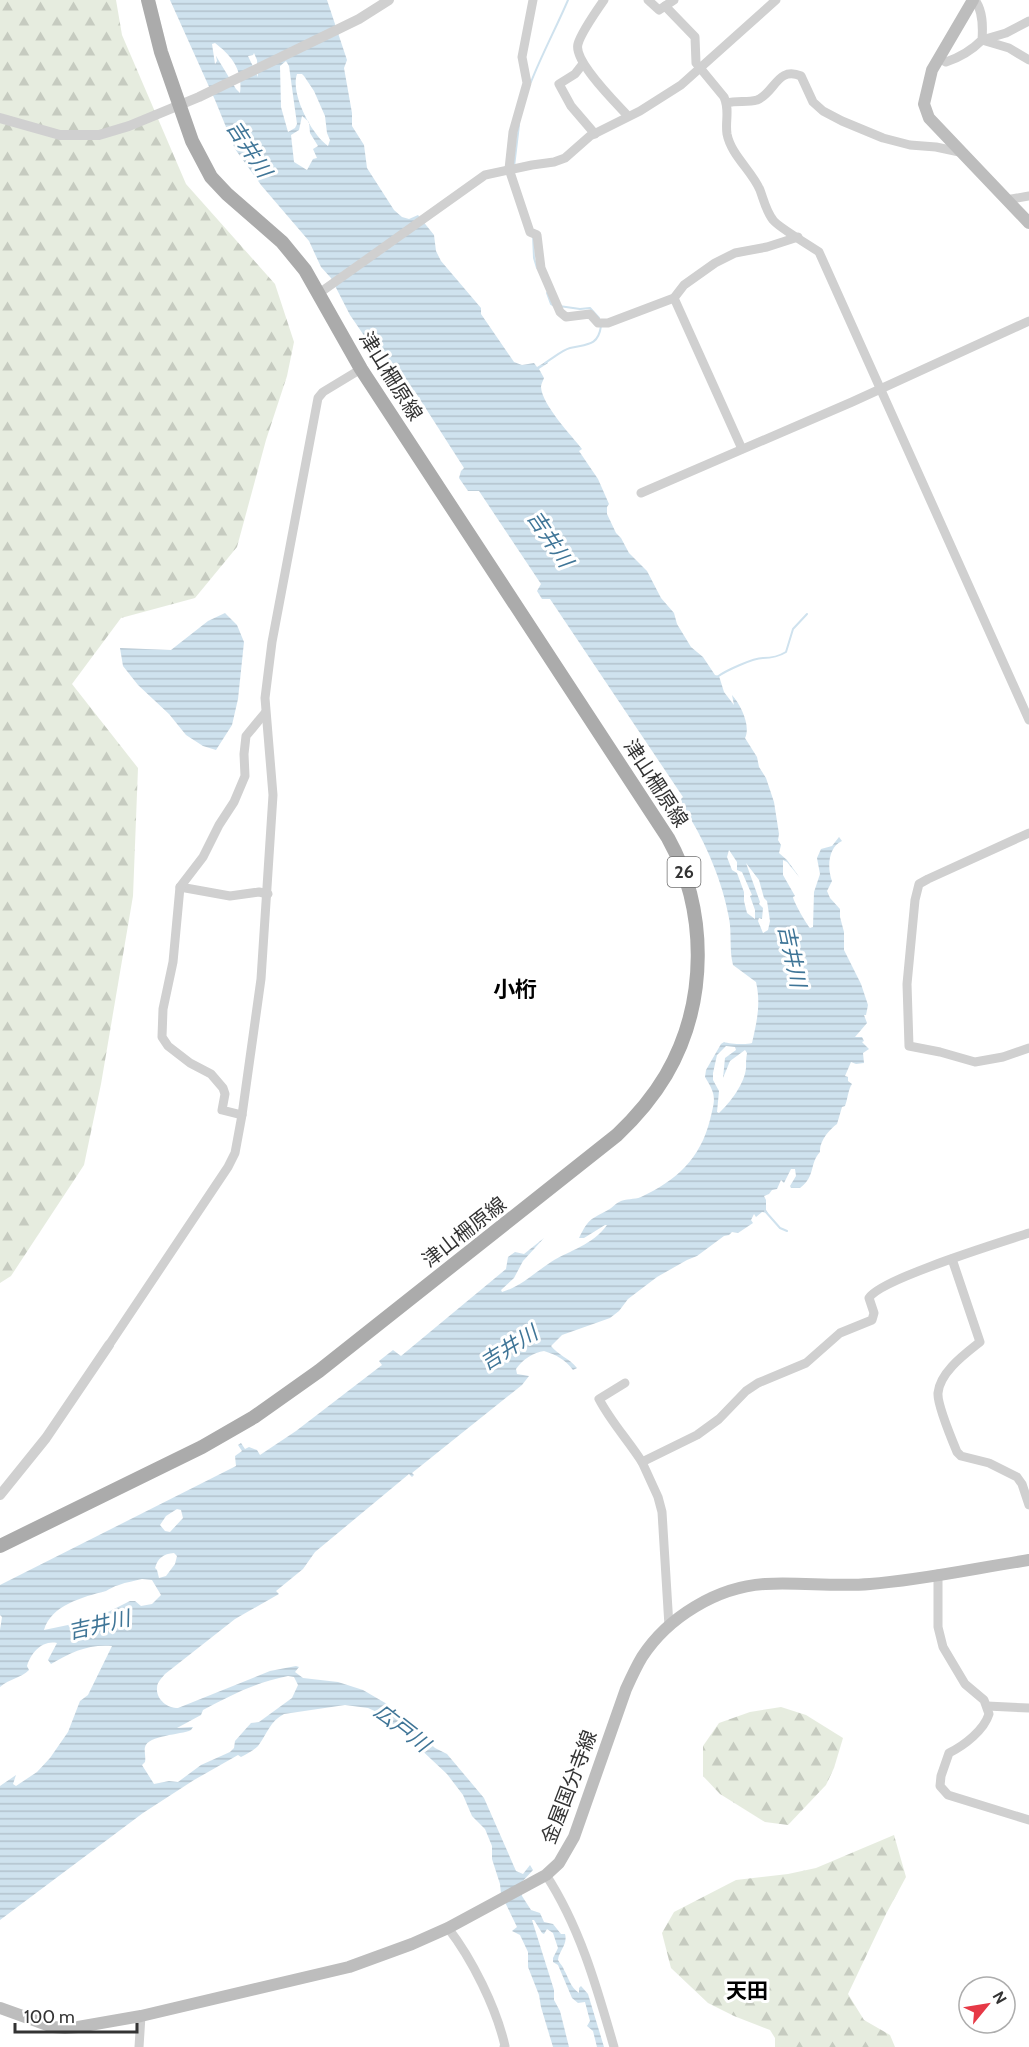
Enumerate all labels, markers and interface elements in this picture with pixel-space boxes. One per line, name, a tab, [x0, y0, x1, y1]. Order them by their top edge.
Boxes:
water label: 吉井川	[222, 116, 278, 184]
street label: 津山柵原線	[354, 327, 428, 425]
water label: 吉井川	[522, 506, 580, 573]
street label: 津山柵原線	[619, 735, 693, 831]
road number: 26	[668, 857, 700, 887]
water label: 吉井川	[774, 922, 812, 991]
district label: 小桁	[493, 976, 537, 1003]
street label: 津山柵原線	[417, 1192, 511, 1272]
water label: 吉井川	[475, 1319, 544, 1375]
water label: 吉井川	[65, 1605, 134, 1644]
water label: 広戸川	[370, 1698, 436, 1758]
street label: 金屋国分寺線	[536, 1727, 602, 1847]
north arrow	[957, 1975, 1017, 2035]
district label: 天田	[726, 1978, 768, 2003]
text: N	[989, 1988, 1011, 2007]
scale bar	[15, 1996, 136, 2034]
text: 100 m	[24, 2006, 75, 2028]

